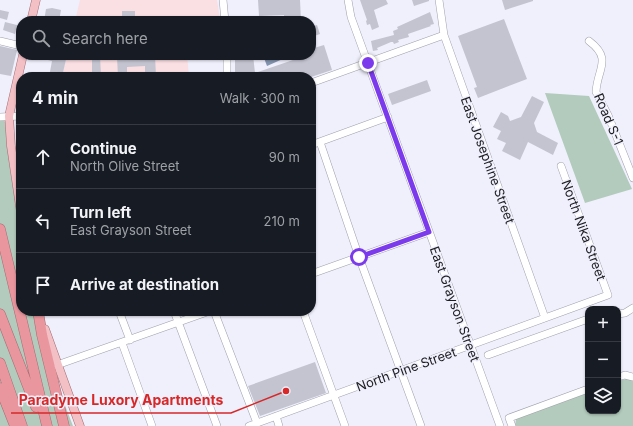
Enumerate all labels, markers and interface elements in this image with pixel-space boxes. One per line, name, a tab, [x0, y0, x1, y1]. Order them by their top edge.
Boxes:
search box	[16, 16, 316, 60]
icon: search	[30, 27, 52, 49]
text: Search here	[62, 29, 148, 48]
route end	[359, 54, 377, 72]
text: 4 min	[32, 88, 78, 108]
text: Walk · 300 m	[220, 90, 300, 106]
street label: Road S-1	[591, 91, 627, 147]
street label: East Josephine Street	[458, 94, 518, 226]
text: Continue	[70, 139, 137, 158]
icon: ahead	[32, 146, 54, 168]
text: 90 m	[269, 149, 300, 165]
text: North Olive Street	[70, 158, 180, 174]
street label: North Nika Street	[558, 177, 610, 283]
text: Turn left	[70, 203, 131, 222]
icon: left	[32, 210, 54, 232]
text: 210 m	[264, 213, 300, 229]
text: East Grayson Street	[70, 222, 192, 238]
street label: East Grayson Street	[427, 244, 483, 364]
route start	[350, 248, 368, 266]
icon: arrive	[32, 274, 54, 296]
text: Arrive at destination	[70, 275, 219, 294]
map controls	[585, 306, 621, 414]
button: +	[585, 306, 621, 342]
button: −	[585, 342, 621, 378]
street label: North Pine Street	[354, 343, 458, 395]
button: layers	[585, 378, 621, 414]
callout: Paradyme Luxory Apartments	[11, 387, 231, 413]
text: Paradyme Luxory Apartments	[19, 391, 223, 408]

